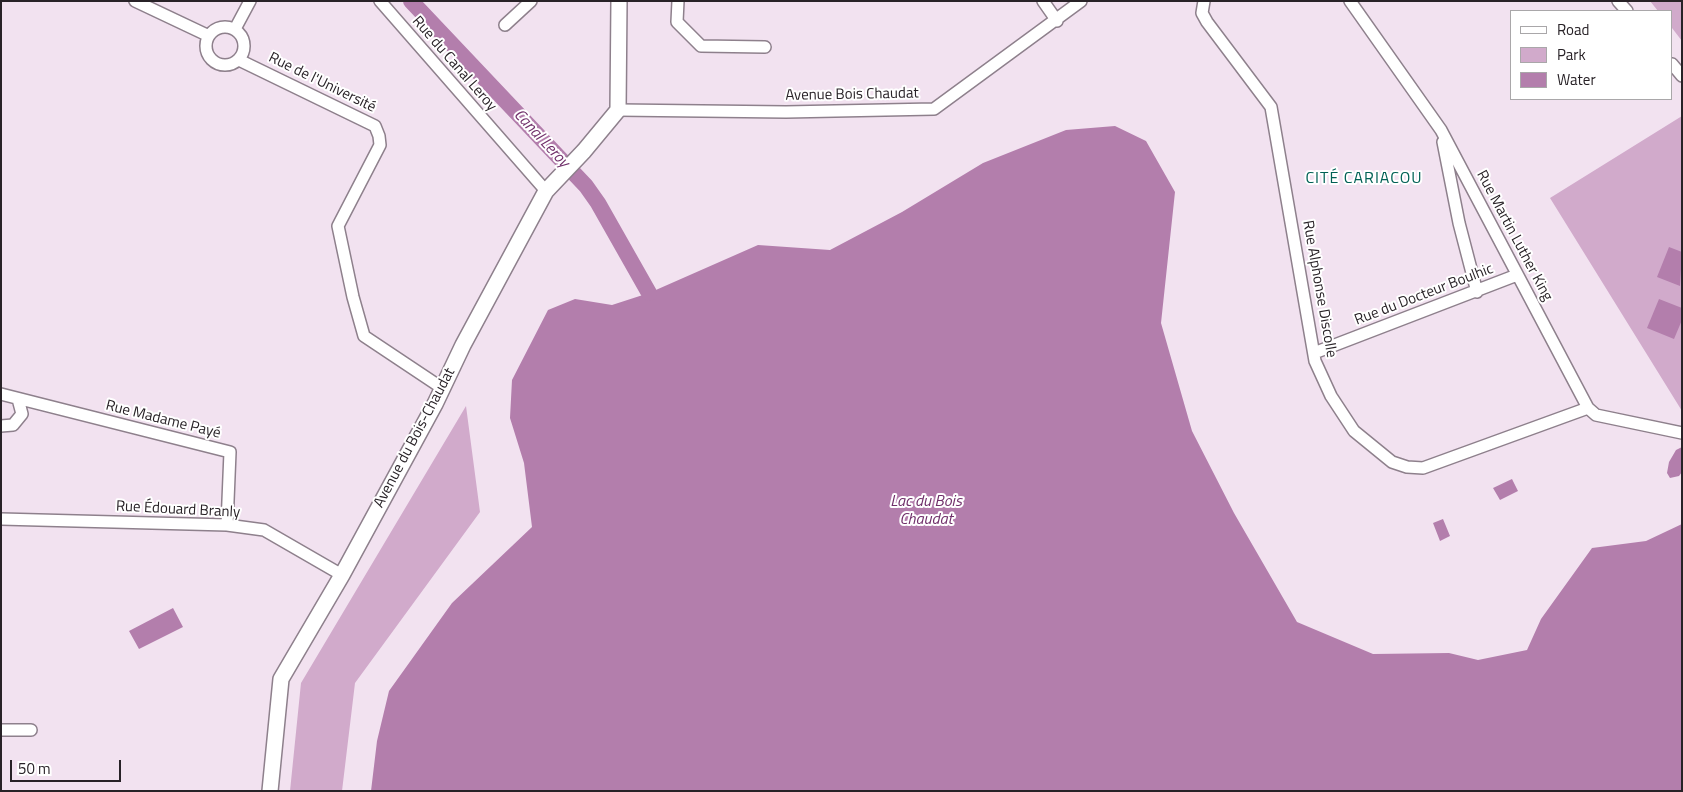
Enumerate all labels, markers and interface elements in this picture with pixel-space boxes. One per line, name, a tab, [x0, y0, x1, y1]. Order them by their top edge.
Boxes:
legend	[1510, 10, 1673, 100]
street label: Rue du Canal Leroy	[408, 13, 500, 115]
text: Road	[1557, 18, 1589, 41]
text: Park	[1557, 43, 1586, 66]
street label: Rue de l'Université	[265, 49, 379, 117]
text: Water	[1557, 68, 1596, 91]
street label: Avenue Bois Chaudat	[785, 85, 919, 105]
water label: Canal Leroy	[509, 106, 573, 172]
street label: Rue Martin Luther King	[1472, 168, 1556, 304]
district label: CITÉ CARIACOU	[1304, 169, 1424, 189]
street label: Rue Alphonse Discolle	[1298, 219, 1340, 359]
street label: Rue du Docteur Boulhic	[1352, 260, 1496, 330]
street label: Avenue du Bois-Chaudat	[371, 365, 459, 511]
street label: Rue Madame Payé	[104, 397, 222, 443]
water label: Lac du Bois Chaudat	[890, 492, 962, 530]
street label: Rue Édouard Branly	[115, 498, 241, 522]
scale bar	[12, 750, 124, 782]
text: 50 m	[18, 757, 51, 780]

